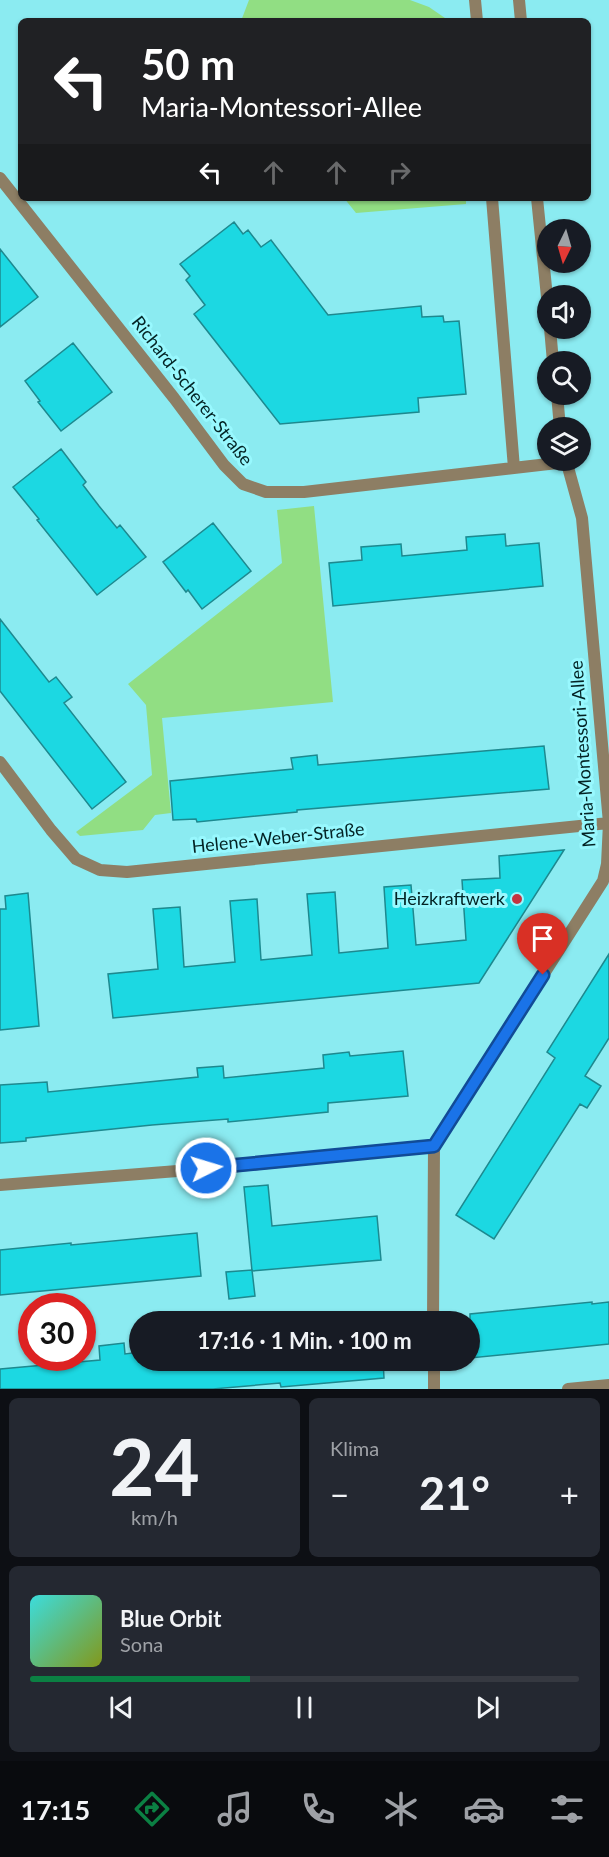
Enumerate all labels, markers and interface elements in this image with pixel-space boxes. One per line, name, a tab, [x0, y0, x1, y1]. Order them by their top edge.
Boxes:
text: 50 m	[141, 39, 235, 89]
icon: left	[42, 42, 120, 120]
text: Maria-Montessori-Allee	[141, 90, 422, 123]
icon: left	[194, 156, 227, 189]
icon: ahead	[257, 156, 290, 189]
icon: ahead	[320, 156, 353, 189]
icon: right	[383, 156, 416, 189]
north arrow	[537, 219, 591, 273]
map controls	[537, 219, 591, 471]
button: sound	[537, 285, 591, 339]
street label: Richard-Scherer-Straße	[128, 311, 258, 469]
button: search	[537, 351, 591, 405]
button: layers	[537, 417, 591, 471]
street label: Maria-Montessori-Allee	[564, 660, 600, 848]
street label: Helene-Weber-Straße	[191, 817, 365, 857]
place label: Heizkraftwerk	[394, 887, 506, 909]
marker: Heizkraftwerk	[510, 892, 524, 906]
pin	[517, 913, 568, 975]
icon: arrive	[526, 922, 559, 955]
position arrow	[174, 1136, 238, 1200]
speed limit sign: 30	[18, 1293, 96, 1371]
text: 17:16 · 1 Min. · 100 m	[197, 1327, 412, 1354]
text: 24	[109, 1419, 200, 1513]
text: Klima	[330, 1436, 379, 1460]
text: 21°	[419, 1466, 490, 1520]
text: −	[330, 1474, 349, 1514]
text: +	[560, 1474, 579, 1514]
text: km/h	[131, 1505, 178, 1529]
text: Blue Orbit	[120, 1605, 221, 1632]
text: Sona	[120, 1632, 163, 1656]
icon: previous	[105, 1691, 138, 1724]
icon: pause	[288, 1691, 321, 1724]
icon: next	[471, 1691, 504, 1724]
icon: directions	[131, 1788, 173, 1830]
icon: music	[214, 1788, 256, 1830]
icon: phone	[297, 1788, 339, 1830]
icon: climate	[380, 1788, 422, 1830]
icon: car	[463, 1788, 505, 1830]
icon: filters	[546, 1788, 588, 1830]
text: 17:15	[21, 1793, 90, 1826]

